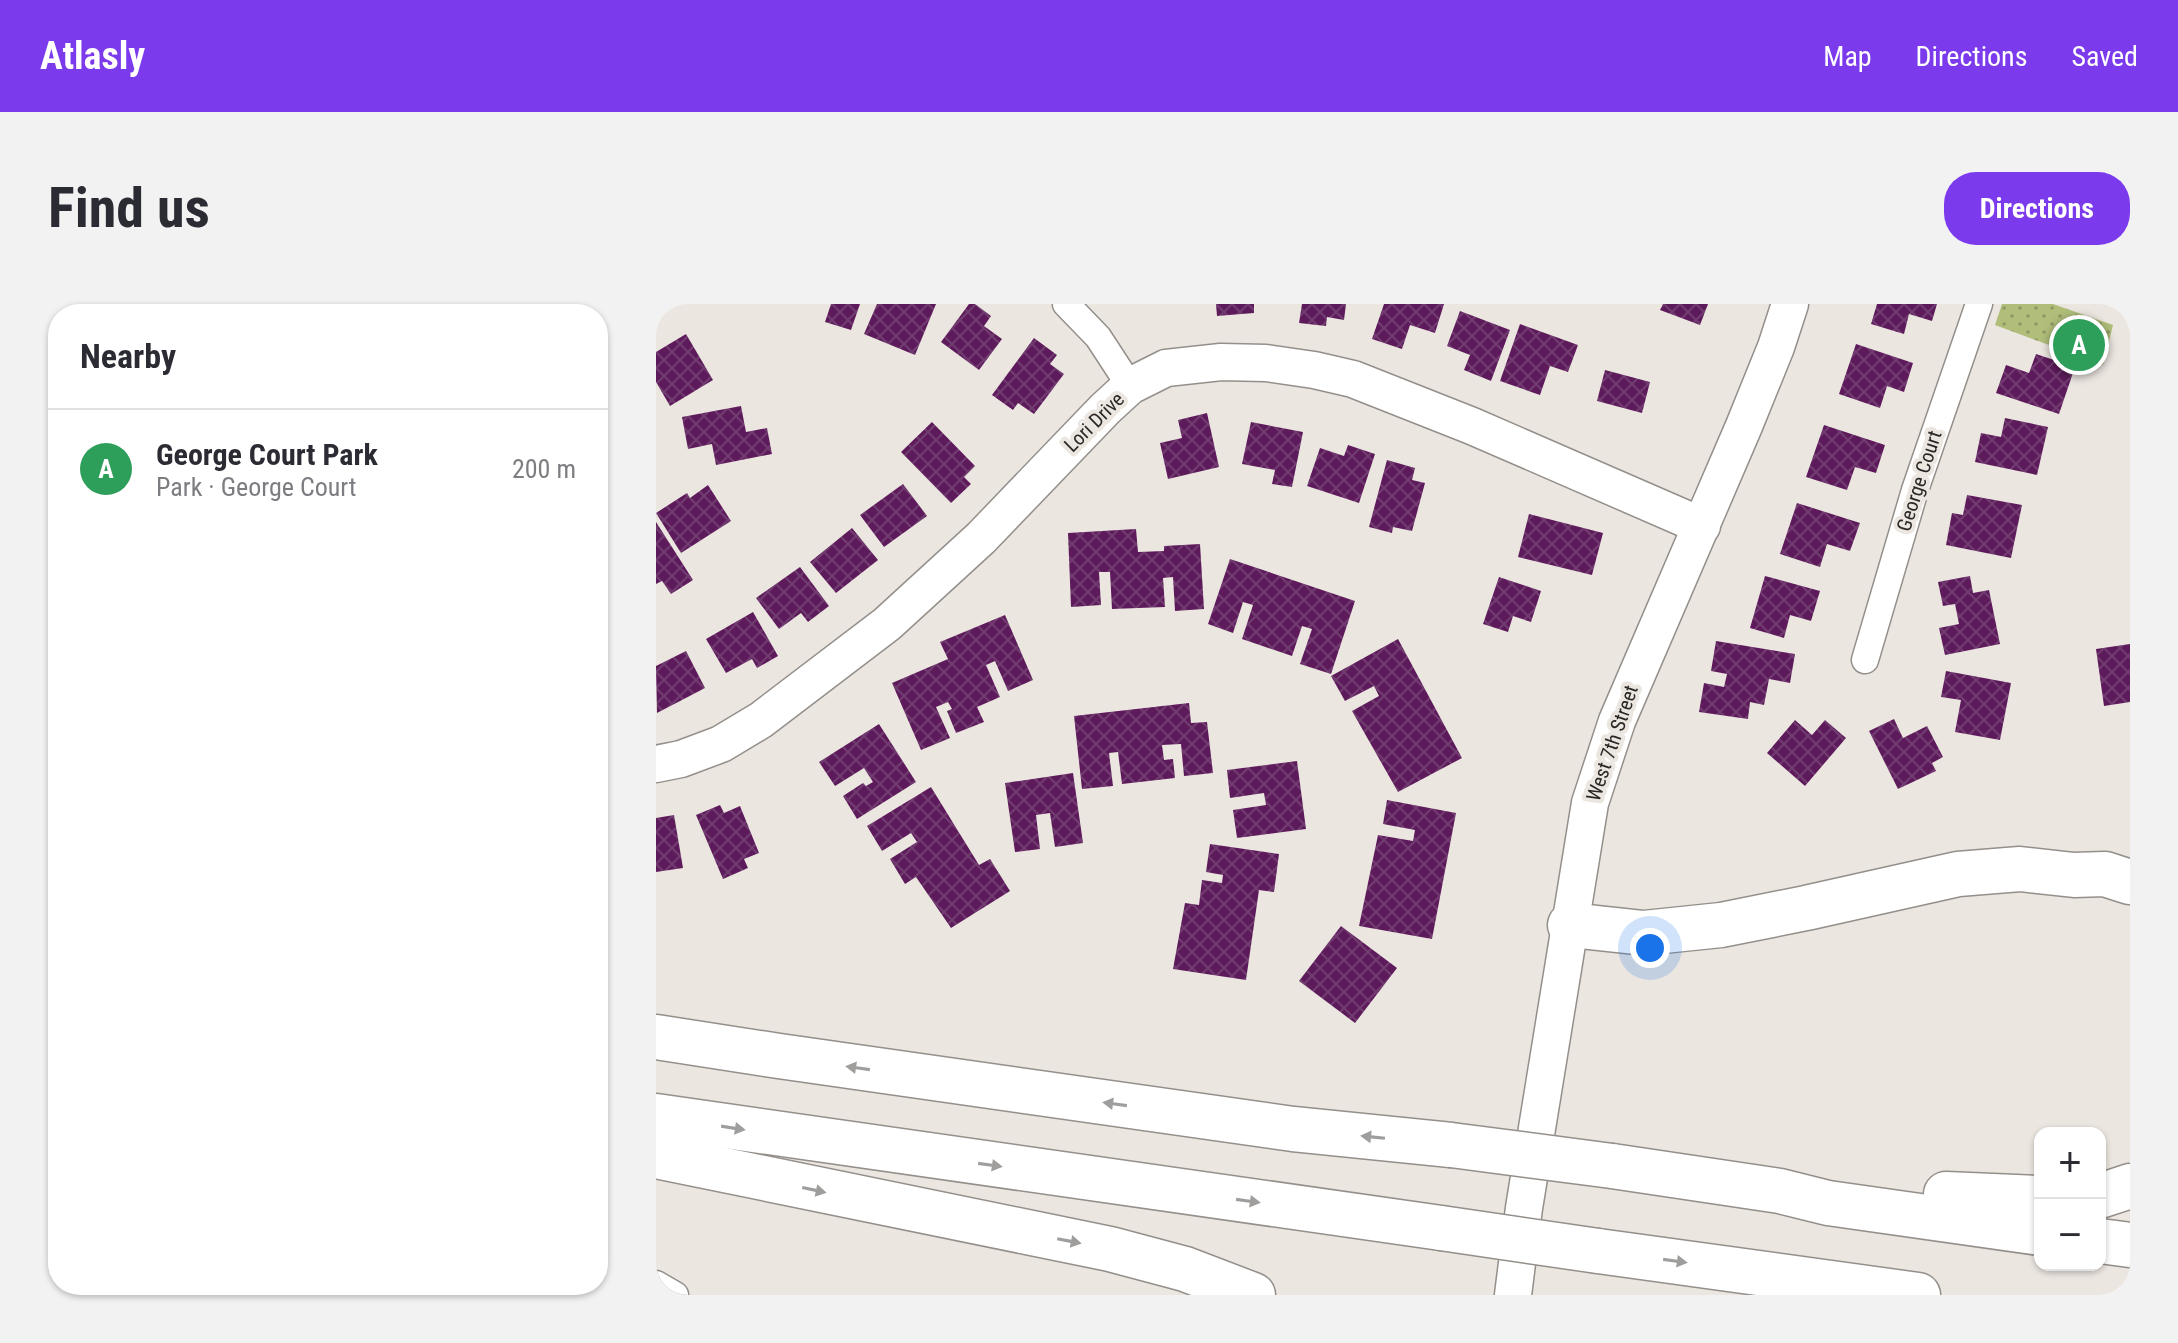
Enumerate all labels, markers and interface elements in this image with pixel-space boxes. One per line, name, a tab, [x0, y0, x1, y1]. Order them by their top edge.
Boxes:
text: Atlasly	[40, 34, 145, 78]
text: Map	[1823, 40, 1872, 73]
text: Directions	[1916, 40, 2027, 73]
text: Saved	[2071, 40, 2138, 73]
button: Directions	[1944, 172, 2130, 245]
text: Find us	[48, 175, 210, 241]
pin: A	[2053, 315, 2105, 375]
text: Nearby	[80, 336, 176, 376]
street label: Lori Drive	[1059, 387, 1129, 457]
street label: George Court	[1891, 428, 1947, 534]
text: George Court Park	[156, 437, 378, 472]
text: A	[98, 454, 114, 484]
text: 200 m	[512, 454, 576, 484]
text: Park · George Court	[156, 472, 357, 502]
street label: West 7th Street	[1581, 682, 1643, 804]
your location	[1630, 928, 1670, 968]
one-way arrow	[845, 1061, 870, 1074]
one-way arrow	[1103, 1097, 1128, 1110]
one-way arrow	[721, 1122, 746, 1135]
map controls	[2034, 1127, 2106, 1271]
button: +	[2034, 1127, 2106, 1199]
one-way arrow	[1360, 1131, 1385, 1144]
one-way arrow	[978, 1159, 1003, 1172]
one-way arrow	[802, 1184, 827, 1197]
one-way arrow	[1236, 1195, 1261, 1208]
button: −	[2034, 1199, 2106, 1271]
one-way arrow	[1057, 1236, 1082, 1248]
one-way arrow	[1663, 1255, 1688, 1268]

